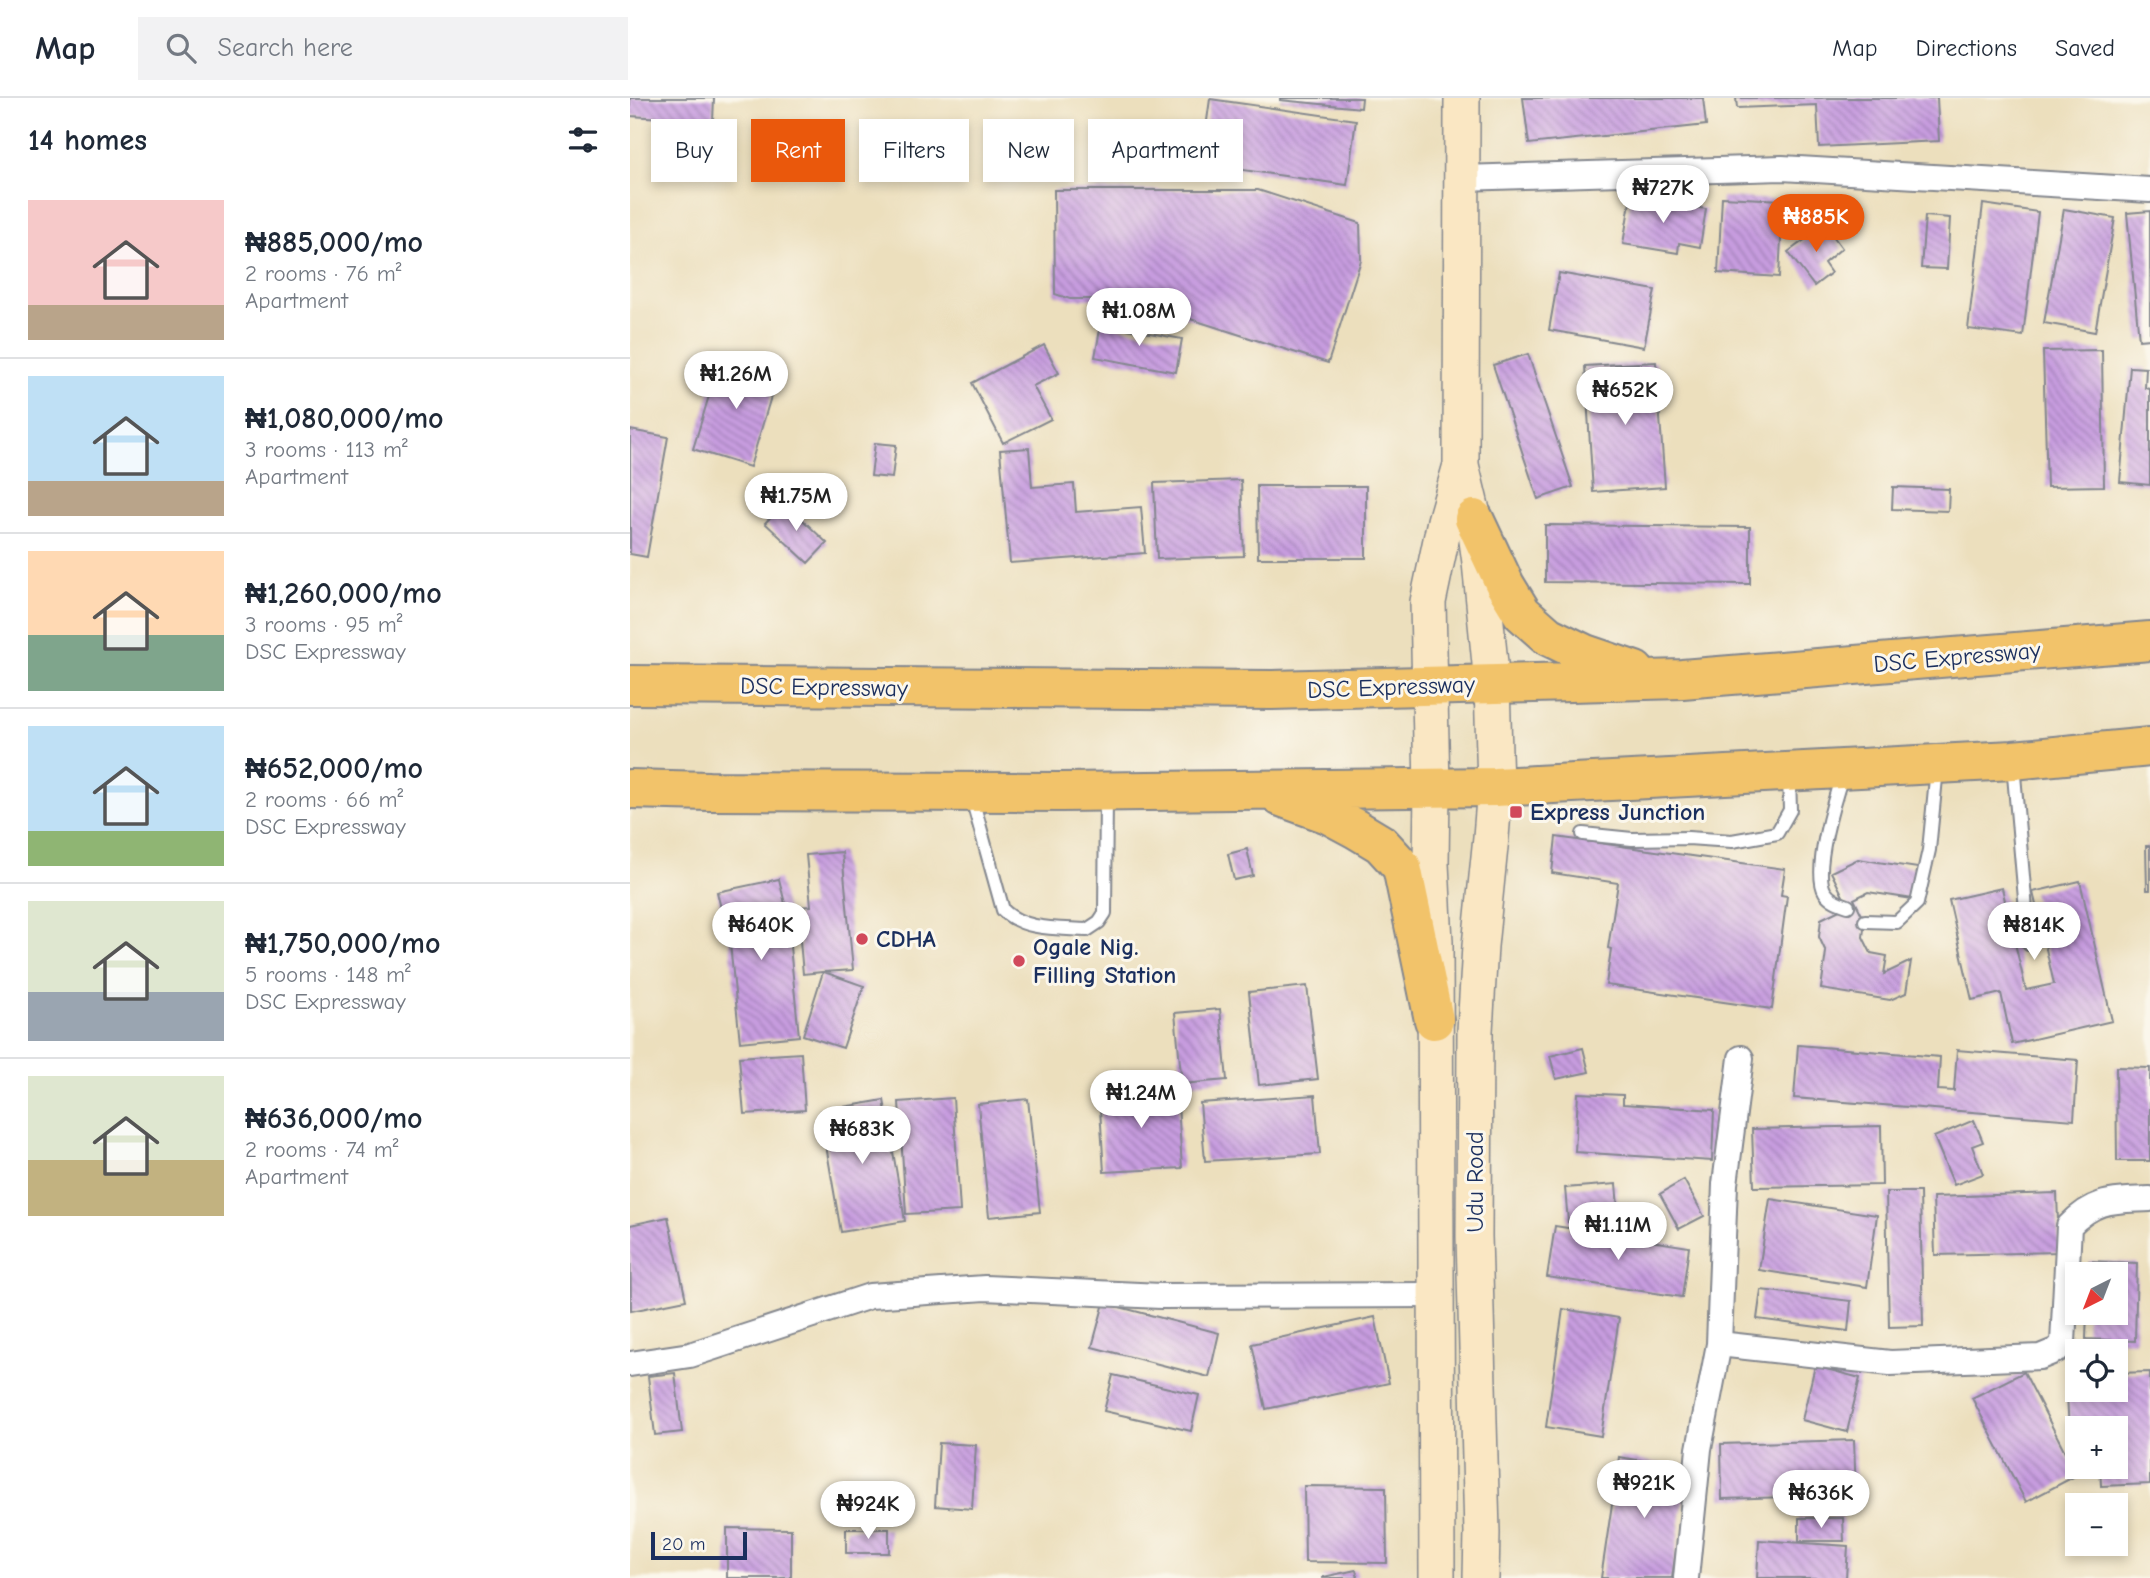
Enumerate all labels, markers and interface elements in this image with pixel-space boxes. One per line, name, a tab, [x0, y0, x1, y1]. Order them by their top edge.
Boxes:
search box	[138, 17, 628, 80]
text: Map	[35, 29, 96, 67]
icon: search	[162, 29, 200, 67]
text: Search here	[218, 33, 353, 63]
text: Map	[1832, 34, 1878, 62]
text: Directions	[1916, 34, 2017, 62]
text: Saved	[2055, 34, 2115, 62]
chip: Buy	[651, 119, 737, 182]
chip: Rent	[751, 119, 845, 182]
chip: Filters	[859, 119, 969, 182]
chip: New	[983, 119, 1074, 182]
chip: Apartment	[1088, 119, 1243, 182]
icon: filters	[564, 121, 602, 159]
text: 14 homes	[28, 123, 147, 158]
pin: ₦727K	[1614, 166, 1712, 225]
text: ₦727K	[1632, 174, 1694, 201]
pin: ₦885K	[1767, 194, 1865, 254]
text: ₦885K	[1783, 203, 1849, 230]
text: ₦885,000/mo	[245, 225, 423, 260]
icon: home	[84, 228, 168, 312]
text: 2 rooms · 76 m²	[245, 260, 401, 287]
text: Apartment	[245, 287, 348, 314]
pin: ₦1.08M	[1082, 288, 1196, 348]
text: ₦1.08M	[1102, 297, 1176, 324]
pin: ₦1.26M	[679, 352, 793, 411]
text: ₦1.26M	[700, 360, 772, 387]
pin: ₦652K	[1576, 368, 1674, 427]
text: ₦652K	[1592, 376, 1658, 403]
text: ₦1,080,000/mo	[245, 401, 444, 436]
icon: home	[84, 404, 168, 488]
text: 3 rooms · 113 m²	[245, 436, 408, 463]
text: Apartment	[245, 463, 348, 490]
pin: ₦1.75M	[739, 474, 853, 533]
text: ₦1.75M	[761, 482, 831, 509]
text: ₦1,260,000/mo	[245, 576, 442, 611]
icon: home	[84, 579, 168, 663]
text: 3 rooms · 95 m²	[245, 611, 403, 638]
street label: DSC Expressway	[1872, 636, 2042, 678]
text: DSC Expressway	[245, 638, 406, 665]
street label: DSC Expressway	[1307, 670, 1476, 704]
street label: DSC Expressway	[740, 672, 908, 702]
text: ₦652,000/mo	[245, 751, 423, 786]
icon: home	[84, 754, 168, 838]
text: 2 rooms · 66 m²	[245, 786, 403, 813]
place label: Express Junction	[1530, 798, 1705, 826]
marker: Express Junction	[1508, 804, 1524, 820]
text: DSC Expressway	[245, 813, 406, 840]
pin: ₦640K	[712, 902, 810, 962]
pin: ₦814K	[1985, 902, 2083, 962]
text: ₦640K	[728, 911, 794, 938]
text: ₦814K	[2004, 911, 2064, 938]
place label: CDHA	[876, 925, 937, 953]
text: ₦1,750,000/mo	[245, 926, 441, 961]
icon: home	[84, 929, 168, 1013]
marker: CDHA	[854, 931, 870, 947]
place label: Ogale Nig. Filling Station	[1033, 933, 1176, 989]
marker: Ogale Nig. Filling Station	[1011, 953, 1027, 969]
text: 5 rooms · 148 m²	[245, 961, 411, 988]
text: DSC Expressway	[245, 988, 406, 1015]
pin: ₦1.24M	[1084, 1070, 1198, 1130]
text: ₦1.24M	[1106, 1079, 1176, 1106]
text: ₦636,000/mo	[245, 1101, 423, 1136]
icon: home	[84, 1104, 168, 1188]
pin: ₦683K	[813, 1107, 911, 1166]
text: ₦683K	[830, 1115, 894, 1142]
street label: Udu Road	[1461, 1131, 1489, 1233]
text: 2 rooms · 74 m²	[245, 1136, 398, 1163]
text: Apartment	[245, 1163, 348, 1190]
pin: ₦1.11M	[1561, 1202, 1675, 1262]
text: ₦1.11M	[1585, 1211, 1651, 1238]
north arrow	[2065, 1262, 2128, 1325]
map controls	[2065, 1262, 2128, 1556]
button: locate	[2065, 1339, 2128, 1402]
button: +	[2065, 1416, 2128, 1479]
pin: ₦921K	[1595, 1460, 1693, 1520]
text: ₦921K	[1613, 1469, 1675, 1496]
pin: ₦636K	[1772, 1470, 1870, 1530]
text: ₦636K	[1789, 1479, 1853, 1506]
pin: ₦924K	[819, 1482, 917, 1541]
text: ₦924K	[836, 1490, 900, 1517]
button: −	[2065, 1493, 2128, 1556]
scale bar	[651, 1529, 747, 1561]
text: 20 m	[662, 1533, 706, 1555]

